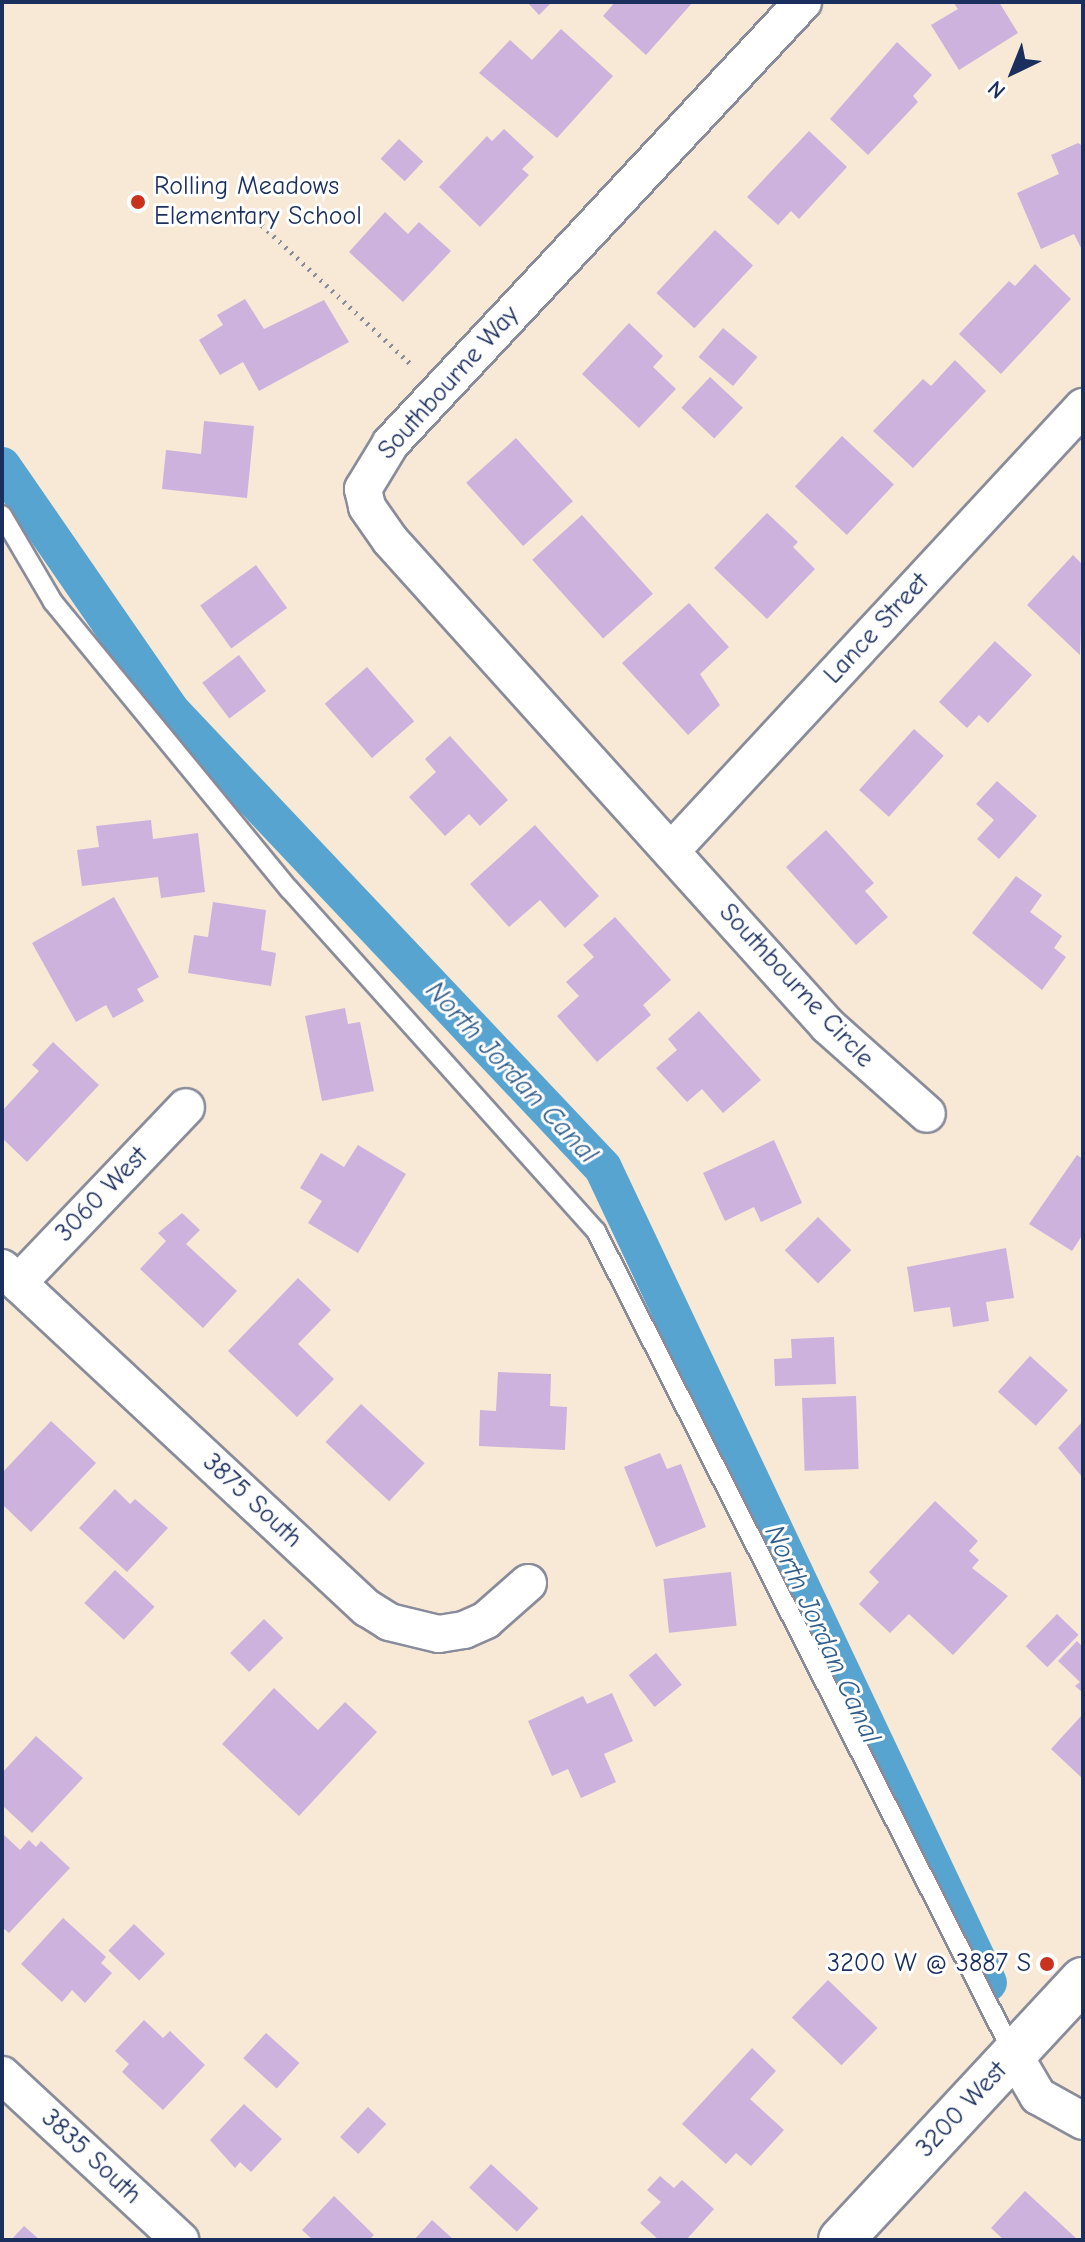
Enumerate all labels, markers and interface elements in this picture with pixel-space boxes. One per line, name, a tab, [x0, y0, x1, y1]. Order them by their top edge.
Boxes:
north arrow	[973, 32, 1053, 112]
text: N	[983, 75, 1011, 104]
place label: Rolling Meadows Elementary School	[154, 171, 362, 232]
marker: Rolling Meadows Elementary School	[129, 193, 147, 211]
street label: Southbourne Way	[372, 300, 526, 466]
street label: Lance Street	[818, 567, 936, 691]
street label: Southbourne Circle	[712, 898, 880, 1074]
water label: North Jordan Canal	[419, 974, 605, 1170]
street label: 3060 West	[49, 1141, 155, 1249]
street label: 3875 South	[196, 1447, 308, 1555]
water label: North Jordan Canal	[758, 1519, 888, 1749]
place label: 3200 W @ 3887 S	[827, 1948, 1031, 1980]
marker: 3200 W @ 3887 S	[1038, 1955, 1056, 1973]
street label: 3200 West	[910, 2056, 1014, 2164]
street label: 3835 South	[35, 2103, 147, 2211]

